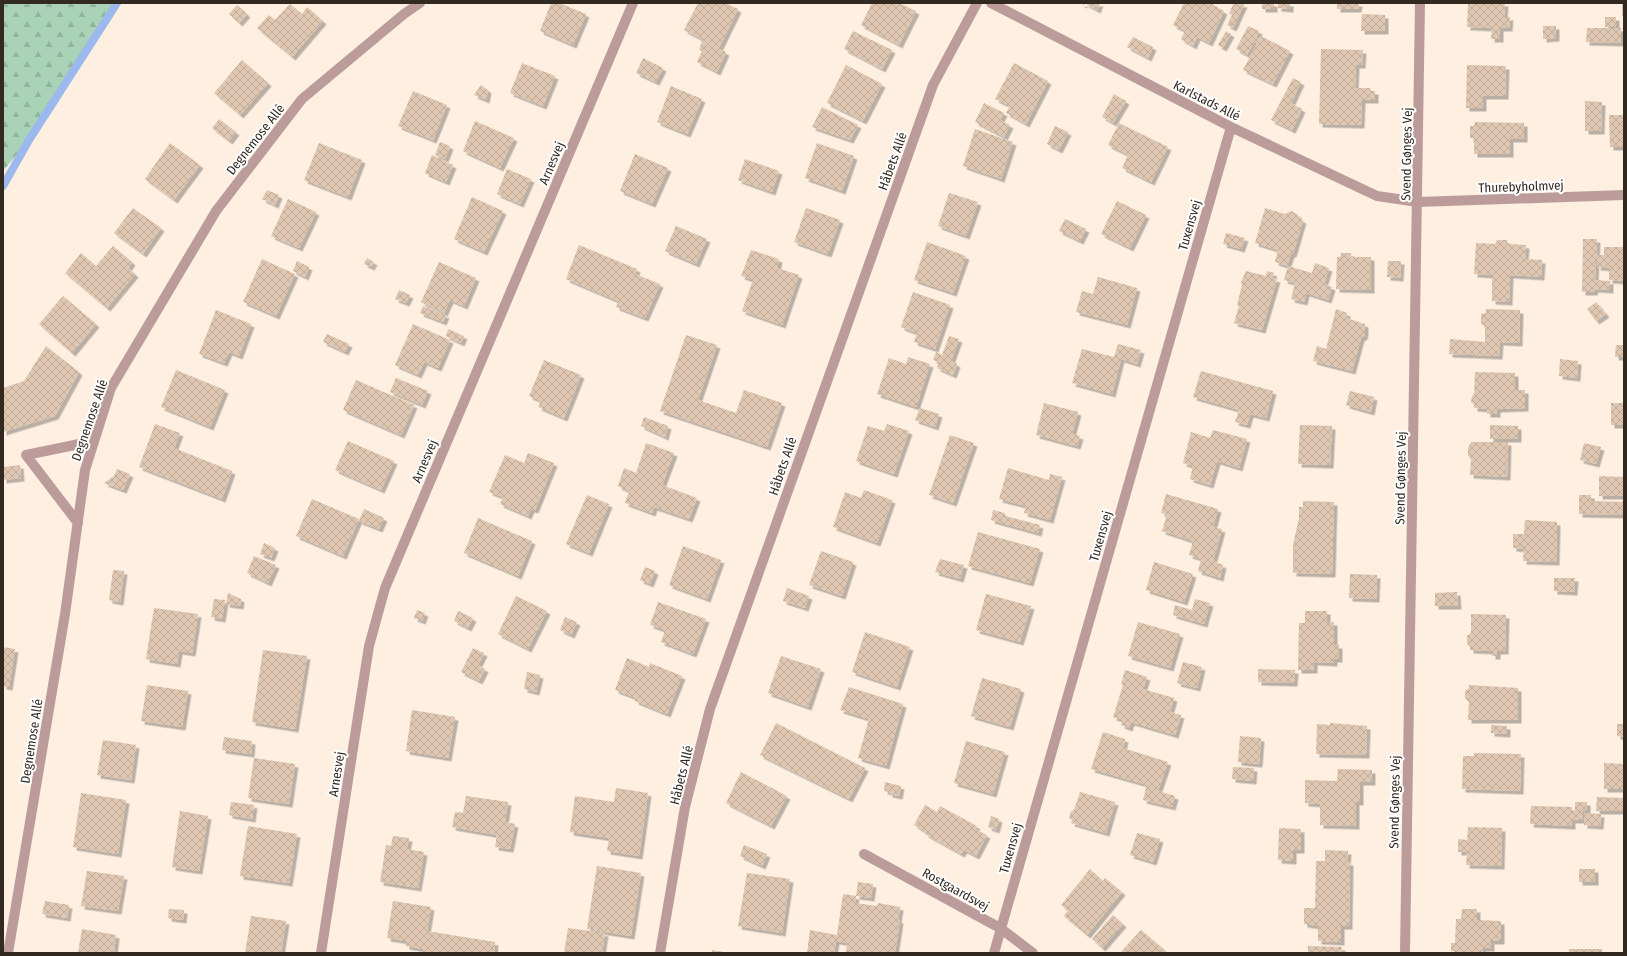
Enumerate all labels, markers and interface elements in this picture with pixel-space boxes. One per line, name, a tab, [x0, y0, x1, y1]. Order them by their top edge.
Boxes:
street label: Karlstads Allé	[1171, 77, 1243, 124]
street label: Degnemose Allé	[223, 101, 288, 178]
street label: Svend Gønges Vej	[1398, 107, 1415, 201]
street label: Håbets Allé	[875, 130, 910, 192]
street label: Arnesvej	[536, 139, 567, 187]
street label: Thurebyholmvej	[1478, 178, 1564, 195]
street label: Tuxensvej	[1175, 198, 1204, 252]
street label: Degnemose Allé	[68, 377, 110, 463]
street label: Svend Gønges Vej	[1392, 431, 1409, 525]
street label: Håbets Allé	[766, 435, 799, 497]
street label: Arnesvej	[409, 437, 440, 485]
street label: Tuxensvej	[1086, 509, 1115, 563]
street label: Degnemose Allé	[17, 698, 46, 784]
street label: Håbets Allé	[667, 744, 696, 806]
street label: Arnesvej	[326, 750, 347, 798]
street label: Svend Gønges Vej	[1386, 755, 1403, 849]
street label: Tuxensvej	[996, 821, 1025, 875]
street label: Rostgaardsvej	[920, 865, 992, 914]

